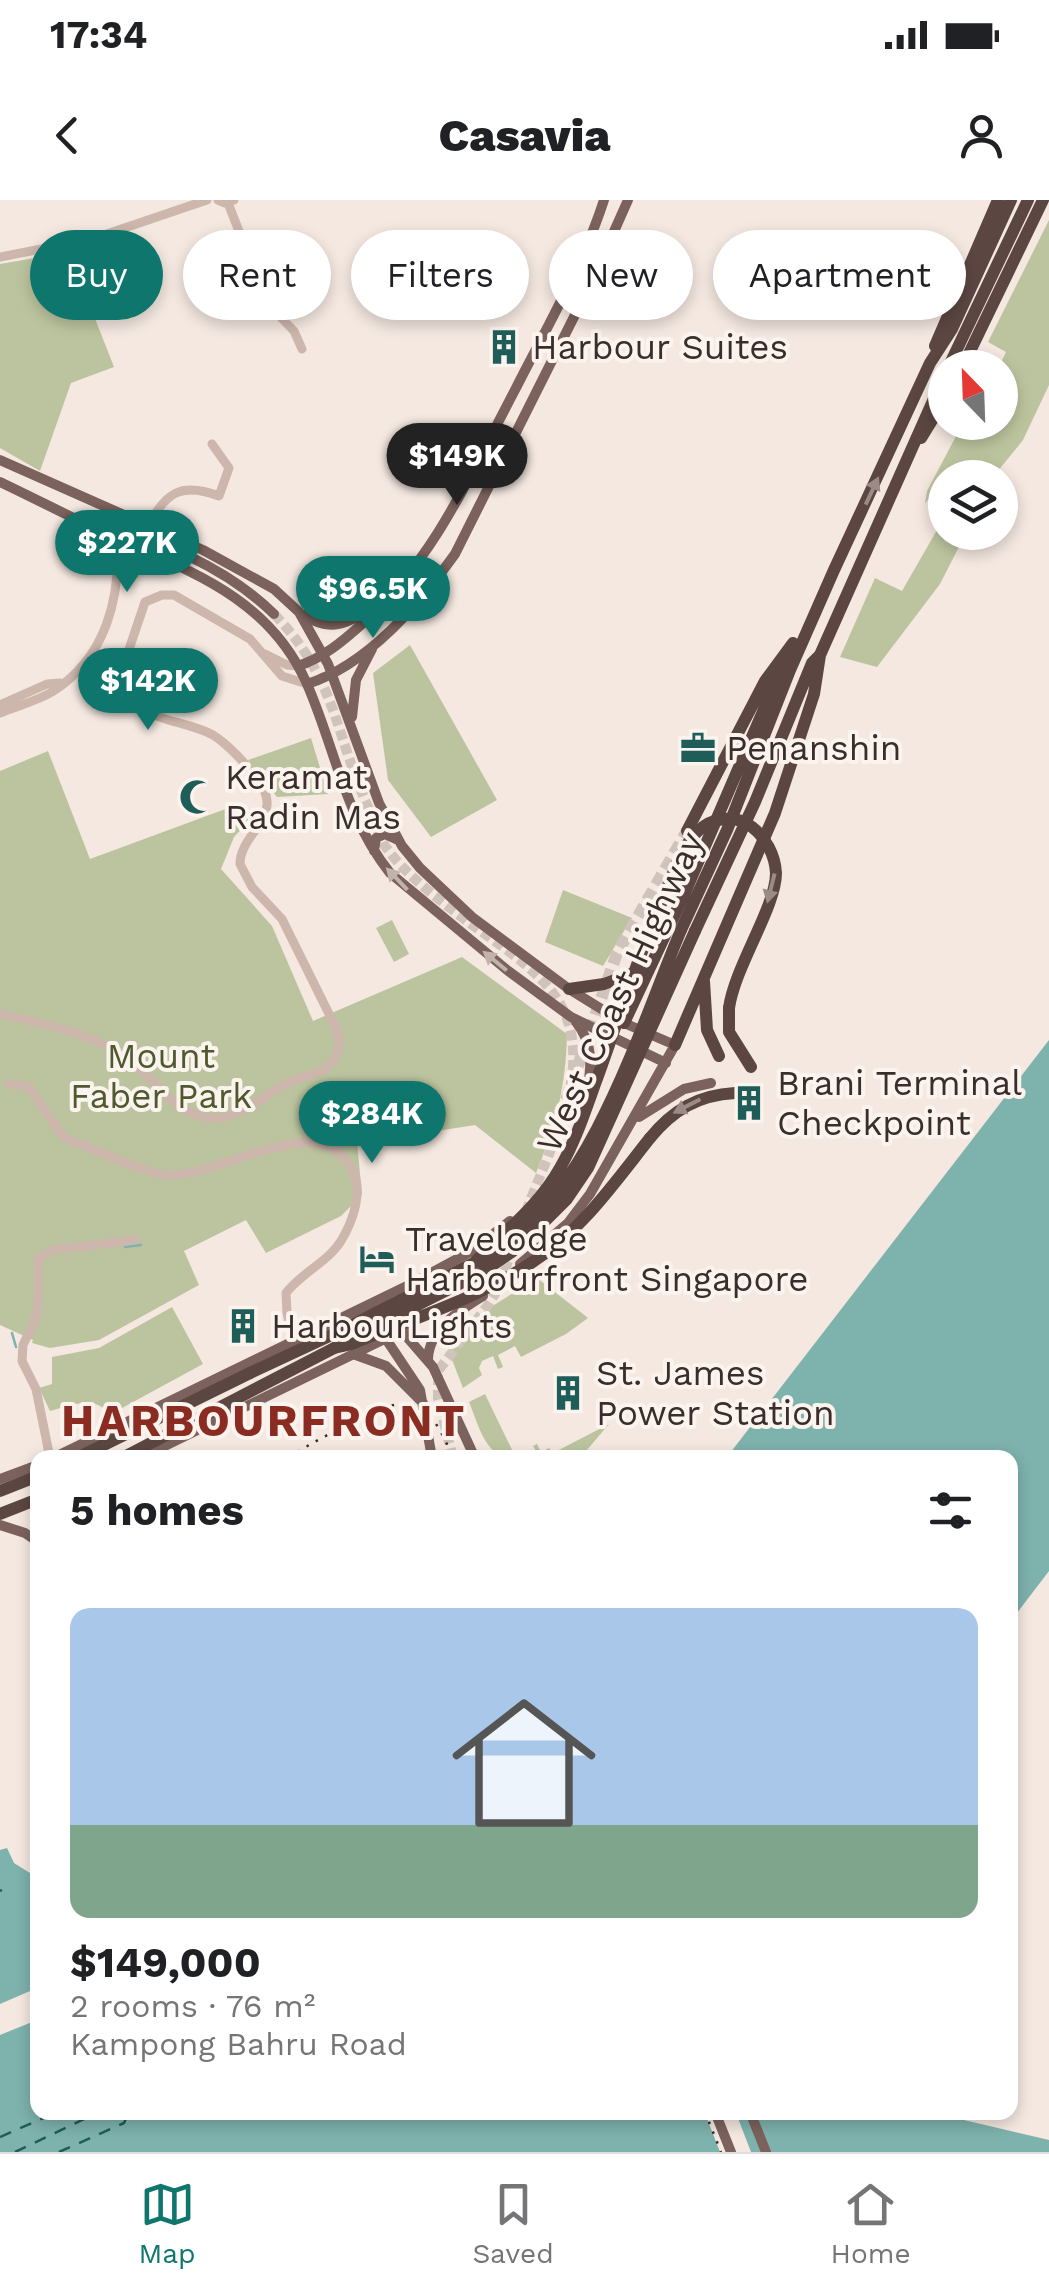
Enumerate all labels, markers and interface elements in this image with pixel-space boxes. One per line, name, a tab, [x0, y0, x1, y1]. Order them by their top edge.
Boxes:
text: 17:34	[50, 13, 147, 57]
icon: back	[40, 108, 95, 163]
icon: person	[954, 108, 1009, 163]
text: Casavia	[439, 109, 610, 162]
chip: Buy	[30, 230, 163, 320]
chip: Rent	[183, 230, 331, 320]
chip: Filters	[351, 230, 529, 320]
chip: New	[549, 230, 693, 320]
chip: Apartment	[713, 230, 966, 320]
place label: Harbour Suites	[532, 326, 788, 368]
building icon: Harbour Suites	[485, 328, 523, 366]
north arrow	[928, 350, 1018, 440]
map controls	[928, 350, 1018, 550]
pin: $149K	[387, 423, 527, 508]
text: $149K	[409, 436, 505, 474]
button: layers	[928, 460, 1018, 550]
one-way arrow	[863, 476, 880, 505]
pin: $227K	[57, 510, 197, 595]
text: $227K	[77, 523, 177, 561]
pin: $96.5K	[292, 556, 454, 641]
text: $96.5K	[318, 569, 428, 607]
pin: $142K	[78, 648, 218, 733]
text: $142K	[100, 661, 196, 699]
place label: Penanshin	[726, 727, 901, 769]
office icon: Penanshin	[679, 729, 717, 767]
place label: Keramat Radin Mas	[225, 756, 401, 838]
mosque icon: Keramat Radin Mas	[178, 778, 216, 816]
street label: West Coast Highway	[527, 825, 713, 1159]
one-way arrow	[386, 867, 409, 891]
one-way arrow	[763, 872, 779, 903]
one-way arrow	[483, 951, 508, 972]
park label: Mount Faber Park	[70, 1035, 252, 1117]
place label: Brani Terminal Checkpoint	[777, 1062, 1022, 1144]
pin: $284K	[302, 1081, 442, 1166]
building icon: Brani Terminal Checkpoint	[730, 1084, 768, 1122]
text: $284K	[321, 1094, 423, 1132]
one-way arrow	[673, 1098, 702, 1115]
place label: Travelodge Harbourfront Singapore	[405, 1218, 808, 1300]
hotel icon: Travelodge Harbourfront Singapore	[358, 1240, 396, 1278]
place label: HarbourLights	[271, 1305, 512, 1347]
building icon: HarbourLights	[224, 1307, 262, 1345]
place label: St. James Power Station	[596, 1352, 835, 1434]
building icon: St. James Power Station	[549, 1374, 587, 1412]
district label: HARBOURFRONT	[61, 1394, 467, 1447]
icon: filters	[923, 1483, 978, 1538]
text: 5 homes	[70, 1486, 244, 1535]
icon: home	[434, 1673, 614, 1853]
text: $149,000	[70, 1938, 261, 1987]
text: 2 rooms · 76 m²	[70, 1987, 316, 2025]
text: Kampong Bahru Road	[70, 2025, 407, 2063]
tab: Map	[138, 2177, 196, 2270]
tab: Saved	[472, 2177, 554, 2270]
tab: Home	[831, 2177, 911, 2270]

